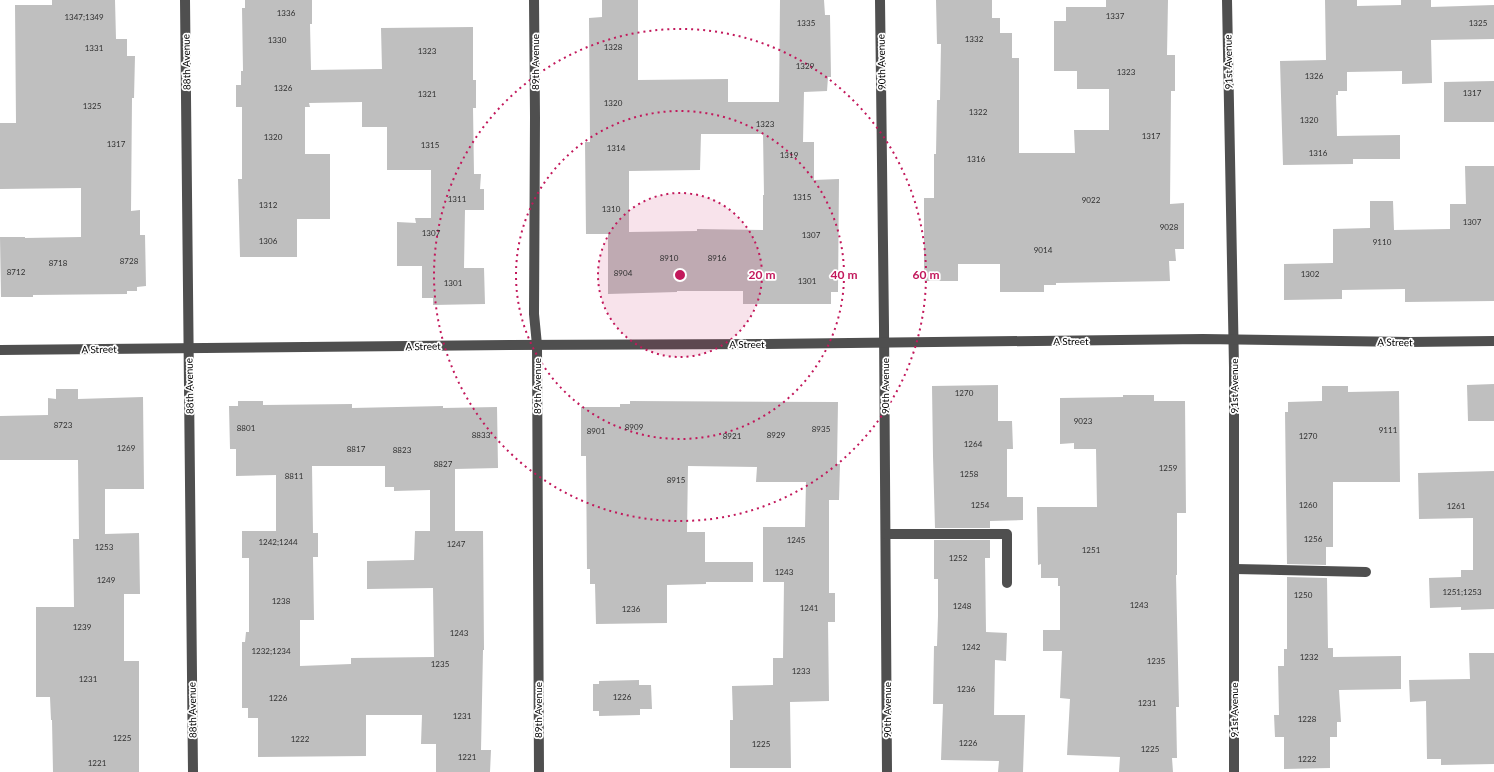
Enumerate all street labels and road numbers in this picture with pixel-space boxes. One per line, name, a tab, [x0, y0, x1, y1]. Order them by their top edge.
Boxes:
street label: 88th Avenue	[180, 34, 192, 90]
street label: 89th Avenue	[529, 34, 541, 90]
street label: 90th Avenue	[875, 34, 887, 90]
street label: 91st Avenue	[1222, 34, 1234, 90]
street label: A Street	[1053, 335, 1089, 347]
street label: A Street	[1377, 336, 1413, 348]
street label: A Street	[729, 338, 765, 350]
street label: A Street	[405, 340, 441, 352]
street label: A Street	[81, 343, 117, 355]
street label: 88th Avenue	[183, 358, 195, 414]
street label: 89th Avenue	[531, 358, 543, 414]
street label: 90th Avenue	[879, 358, 891, 414]
street label: 91st Avenue	[1228, 359, 1240, 413]
street label: 88th Avenue	[186, 682, 198, 738]
street label: 89th Avenue	[532, 682, 544, 738]
street label: 90th Avenue	[881, 682, 893, 738]
street label: 91st Avenue	[1228, 683, 1240, 737]

